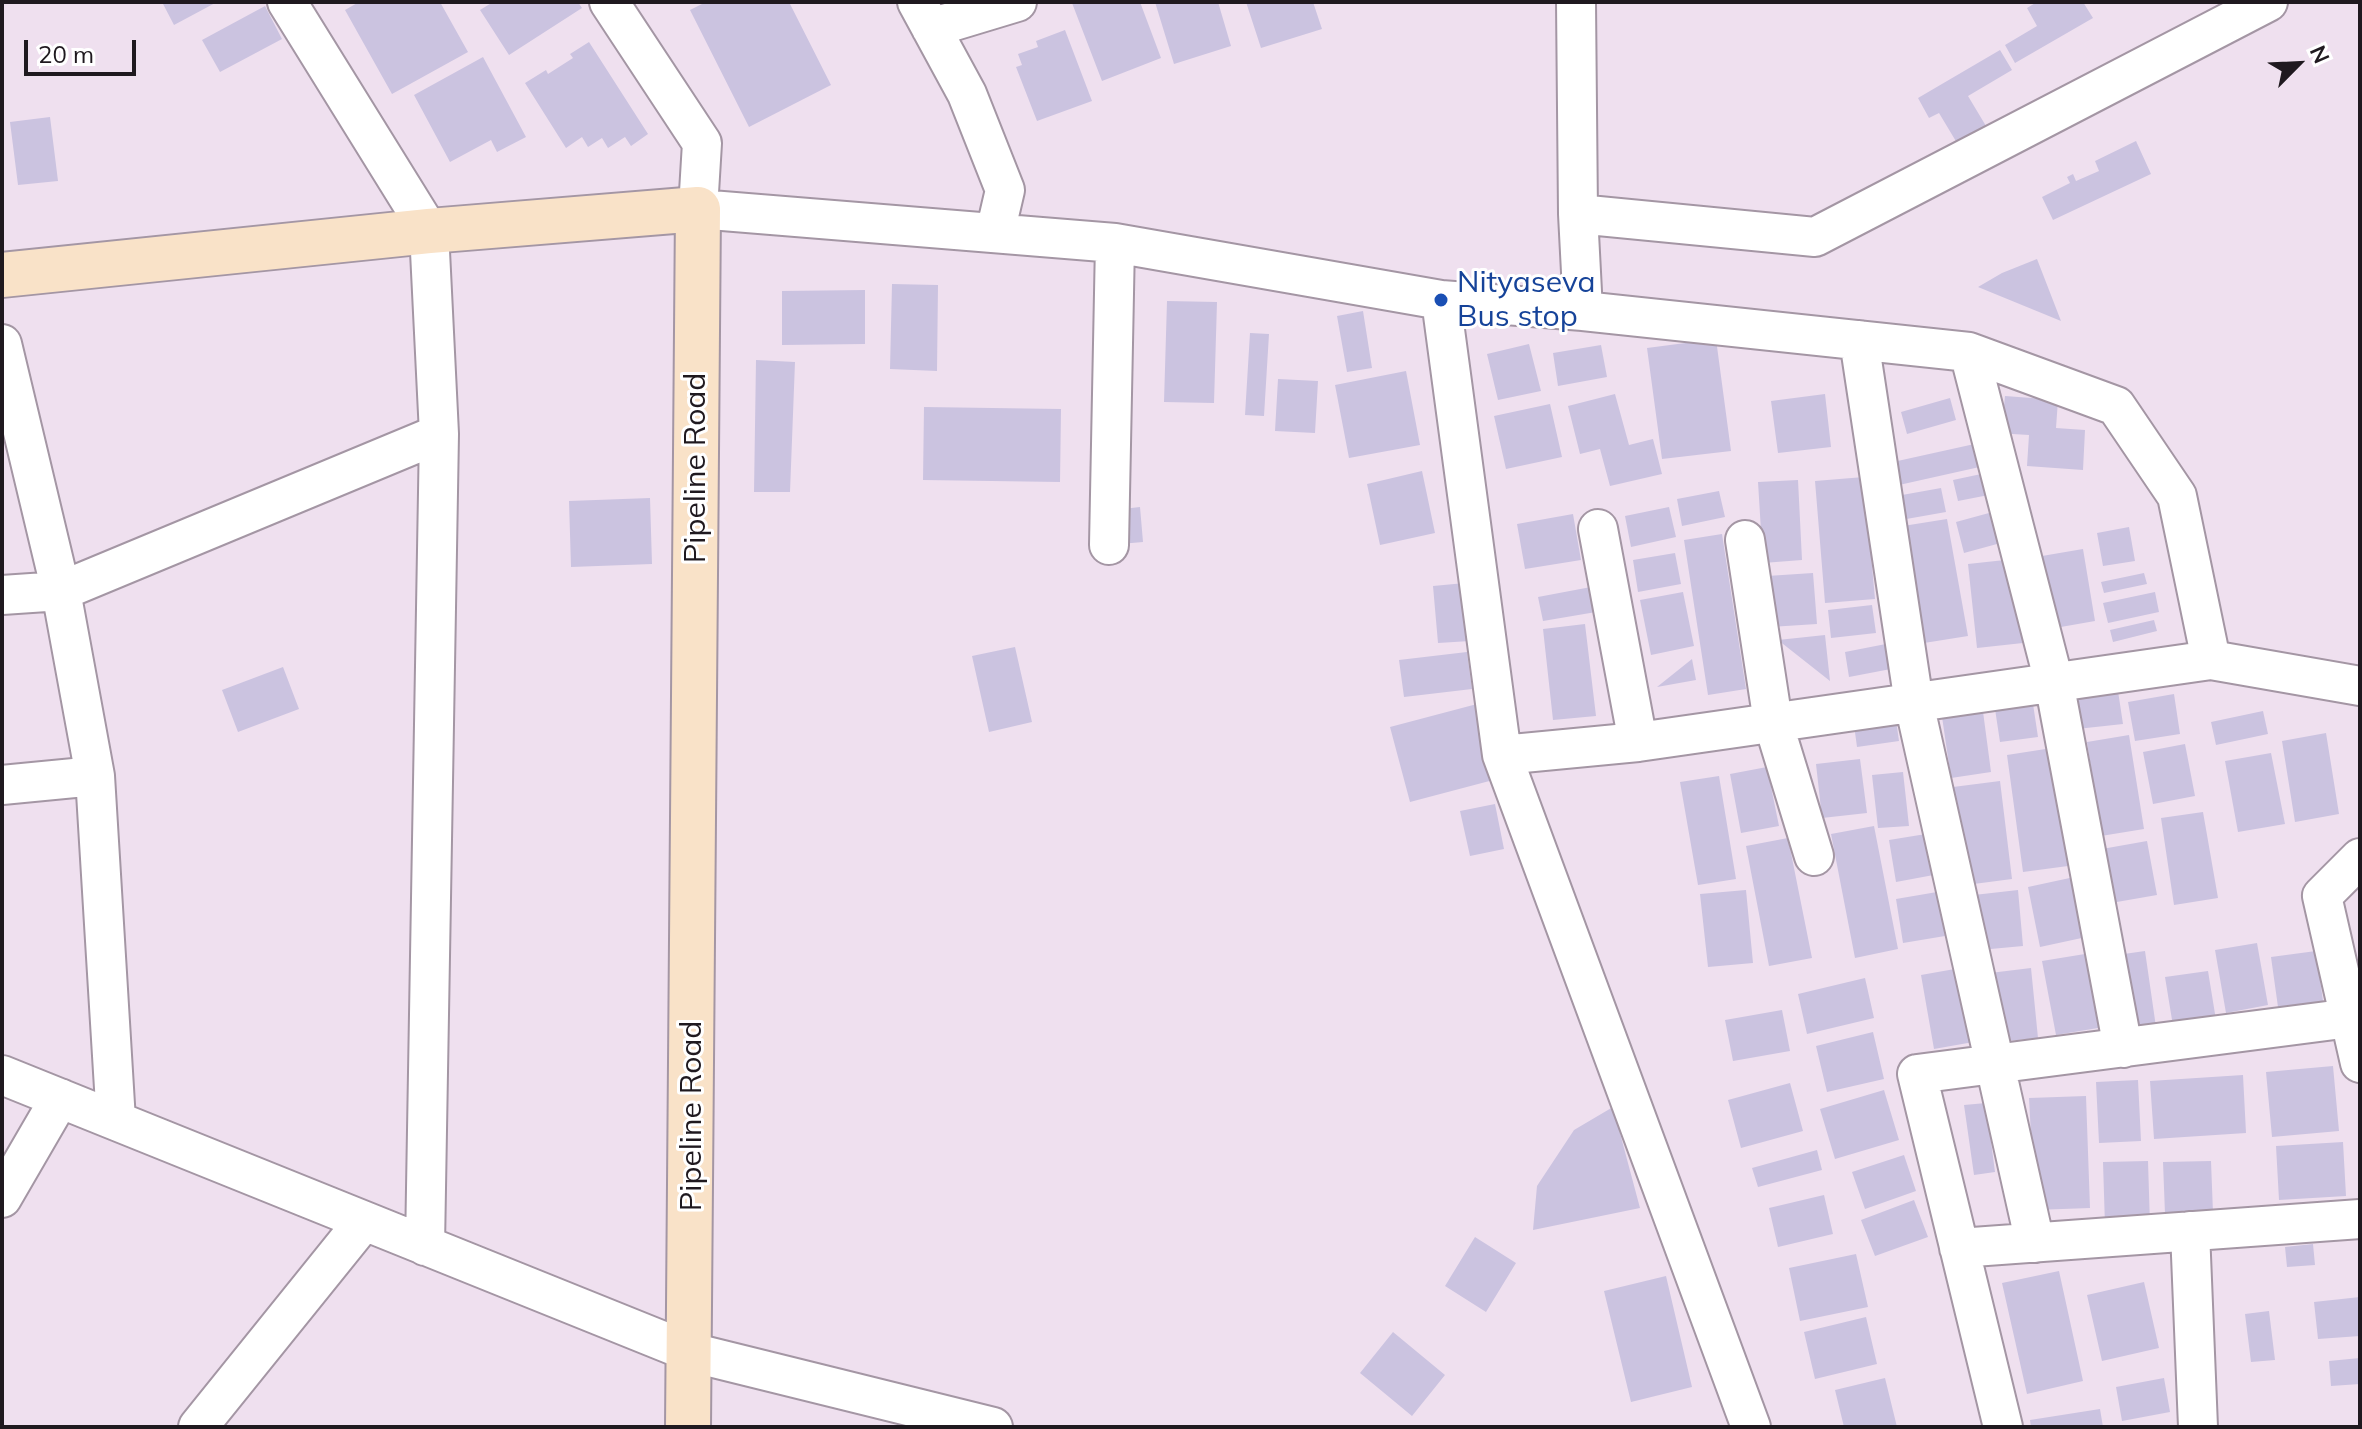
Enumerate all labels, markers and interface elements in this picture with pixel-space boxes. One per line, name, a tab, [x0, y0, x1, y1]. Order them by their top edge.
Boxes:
scale bar	[28, 24, 140, 74]
north arrow	[2258, 24, 2338, 104]
text: 20 m	[38, 39, 94, 69]
text: N	[2304, 41, 2336, 68]
place label: Nityaseva Bus stop	[1457, 265, 1596, 336]
marker: Nityaseva Bus stop	[1432, 291, 1450, 309]
street label: Pipeline Road	[678, 373, 714, 563]
street label: Pipeline Road	[674, 1021, 710, 1211]

